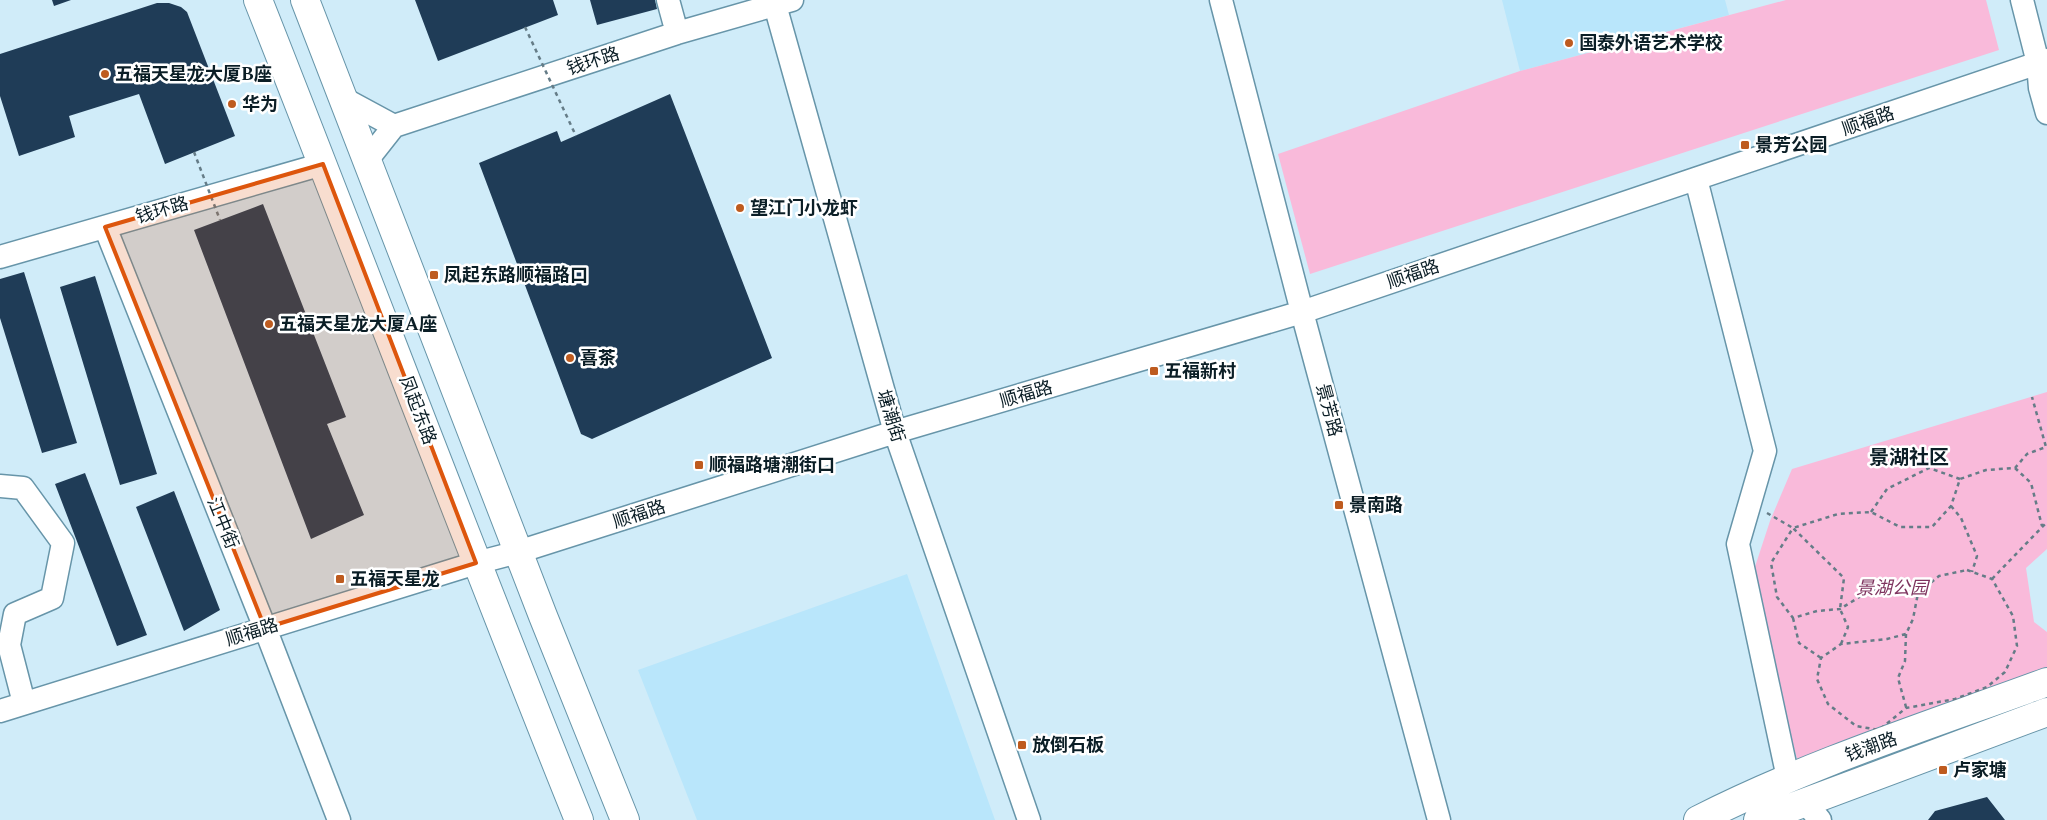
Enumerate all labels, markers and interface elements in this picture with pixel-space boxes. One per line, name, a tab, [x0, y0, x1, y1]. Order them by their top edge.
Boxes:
place label: 国泰外语艺术学校	[1579, 30, 1723, 57]
marker: 国泰外语艺术学校	[1563, 37, 1575, 49]
street label: 钱环路	[563, 40, 623, 83]
place label: 五福天星龙大厦B座	[115, 61, 272, 88]
marker: 五福天星龙大厦B座	[99, 68, 111, 80]
place label: 华为	[242, 91, 278, 118]
marker: 华为	[226, 98, 238, 110]
street label: 顺福路	[1838, 100, 1898, 143]
place label: 景芳公园	[1755, 132, 1827, 159]
marker: 景芳公园	[1739, 139, 1751, 151]
street label: 钱环路	[132, 190, 192, 231]
place label: 望江门小龙虾	[750, 195, 858, 222]
marker: 望江门小龙虾	[734, 202, 746, 214]
street label: 顺福路	[1383, 253, 1443, 296]
place label: 凤起东路顺福路口	[444, 262, 588, 289]
marker: 凤起东路顺福路口	[428, 269, 440, 281]
place label: 五福天星龙大厦A座	[279, 311, 437, 338]
marker: 五福天星龙大厦A座	[263, 318, 275, 330]
place label: 喜茶	[580, 345, 616, 372]
marker: 喜茶	[564, 352, 576, 364]
place label: 五福新村	[1164, 358, 1236, 385]
marker: 五福新村	[1148, 365, 1160, 377]
street label: 凤起东路	[392, 372, 443, 449]
street label: 顺福路	[996, 374, 1056, 415]
street label: 景芳路	[1308, 381, 1349, 440]
street label: 塘潮街	[870, 386, 911, 446]
district label: 景湖社区	[1869, 443, 1949, 473]
place label: 顺福路塘潮街口	[709, 452, 835, 479]
marker: 顺福路塘潮街口	[693, 459, 705, 471]
place label: 景南路	[1349, 492, 1403, 519]
street label: 江中街	[200, 493, 245, 553]
street label: 顺福路	[609, 493, 669, 536]
marker: 景南路	[1333, 499, 1345, 511]
place label: 五福天星龙	[350, 566, 440, 593]
marker: 五福天星龙	[334, 573, 346, 585]
park label: 景湖公园	[1856, 575, 1931, 602]
street label: 顺福路	[222, 612, 282, 653]
street label: 钱潮路	[1841, 726, 1901, 769]
place label: 放倒石板	[1032, 732, 1104, 759]
marker: 放倒石板	[1016, 739, 1028, 751]
place label: 卢家塘	[1953, 757, 2007, 784]
marker: 卢家塘	[1937, 764, 1949, 776]

